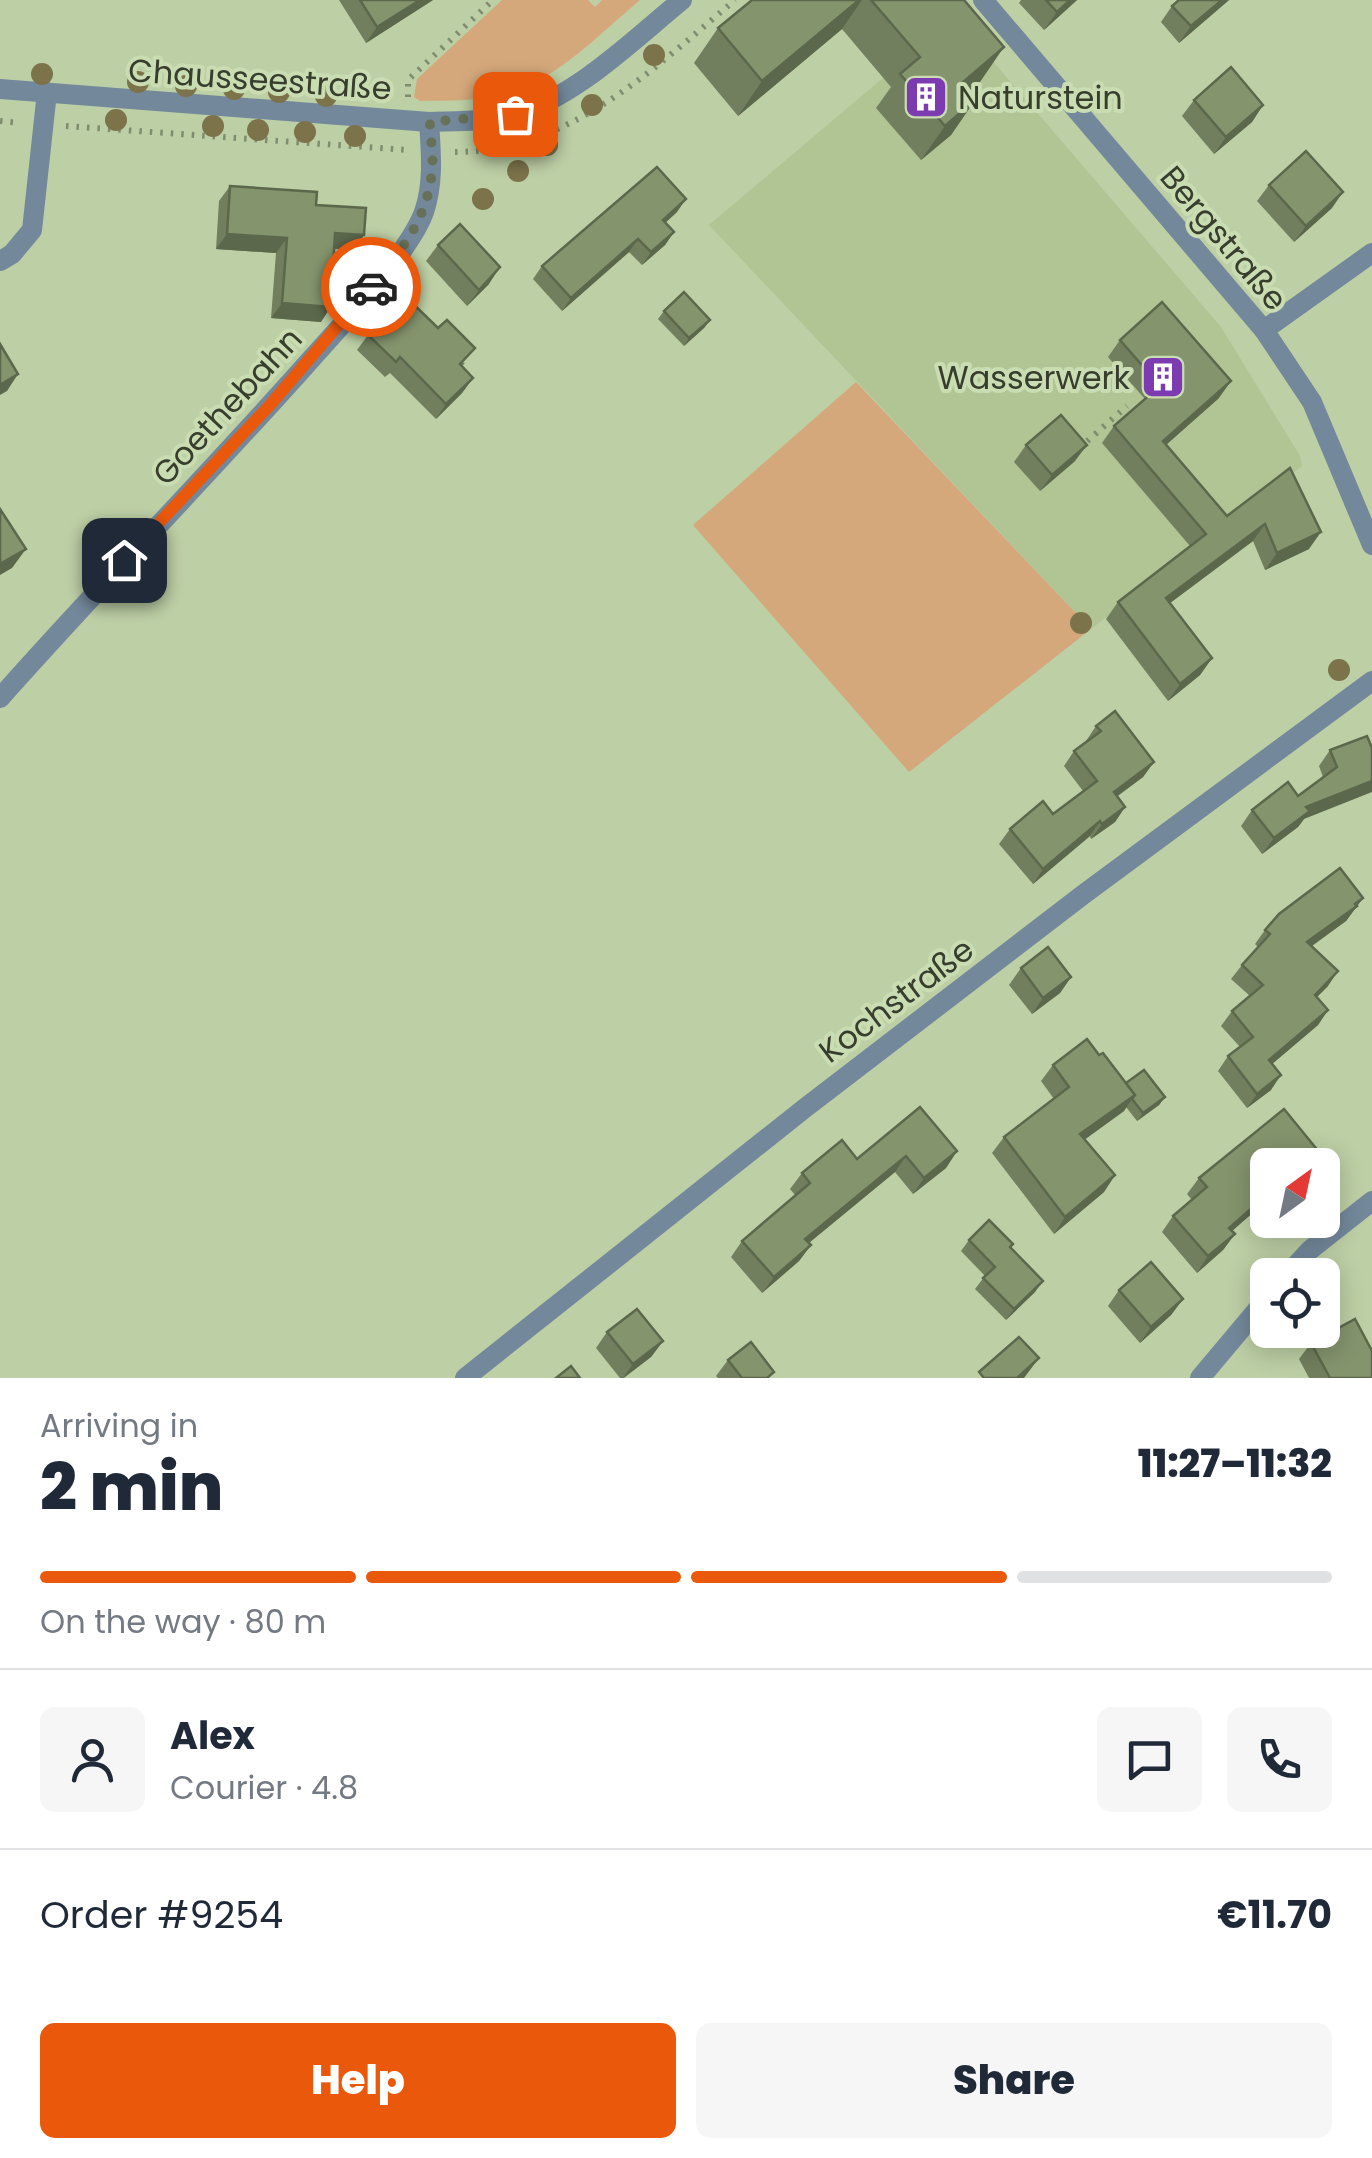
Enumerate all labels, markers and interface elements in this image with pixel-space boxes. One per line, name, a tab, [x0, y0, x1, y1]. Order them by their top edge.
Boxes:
street label: Chausseestraße	[127, 47, 393, 111]
pin	[473, 72, 558, 157]
building icon: Naturstein	[903, 74, 949, 120]
place label: Naturstein	[958, 75, 1123, 120]
icon: bag	[488, 87, 543, 142]
street label: Bergstraße	[1150, 156, 1298, 320]
courier	[321, 237, 421, 337]
icon: car	[344, 260, 399, 315]
street label: Goethebahn	[142, 317, 312, 495]
building icon: Wasserwerk	[1140, 354, 1186, 400]
place label: Wasserwerk	[937, 355, 1131, 400]
pin	[82, 518, 167, 603]
icon: home	[97, 533, 152, 588]
street label: Kochstraße	[809, 927, 983, 1073]
north arrow	[1250, 1148, 1340, 1238]
map controls	[1250, 1148, 1340, 1348]
button: locate	[1250, 1258, 1340, 1348]
text: Arriving in	[40, 1403, 198, 1448]
text: 11:27–11:32	[1138, 1437, 1332, 1490]
text: 2 min	[40, 1442, 223, 1533]
text: On the way · 80 m	[40, 1599, 326, 1644]
button: person	[40, 1707, 145, 1812]
button: chat	[1097, 1707, 1202, 1812]
button: phone	[1227, 1707, 1332, 1812]
text: Alex	[170, 1709, 255, 1762]
text: Courier · 4.8	[170, 1765, 358, 1810]
text: Order #9254	[40, 1888, 283, 1941]
text: €11.70	[1217, 1888, 1332, 1941]
button: Help	[40, 2023, 676, 2138]
button: Share	[696, 2023, 1332, 2138]

